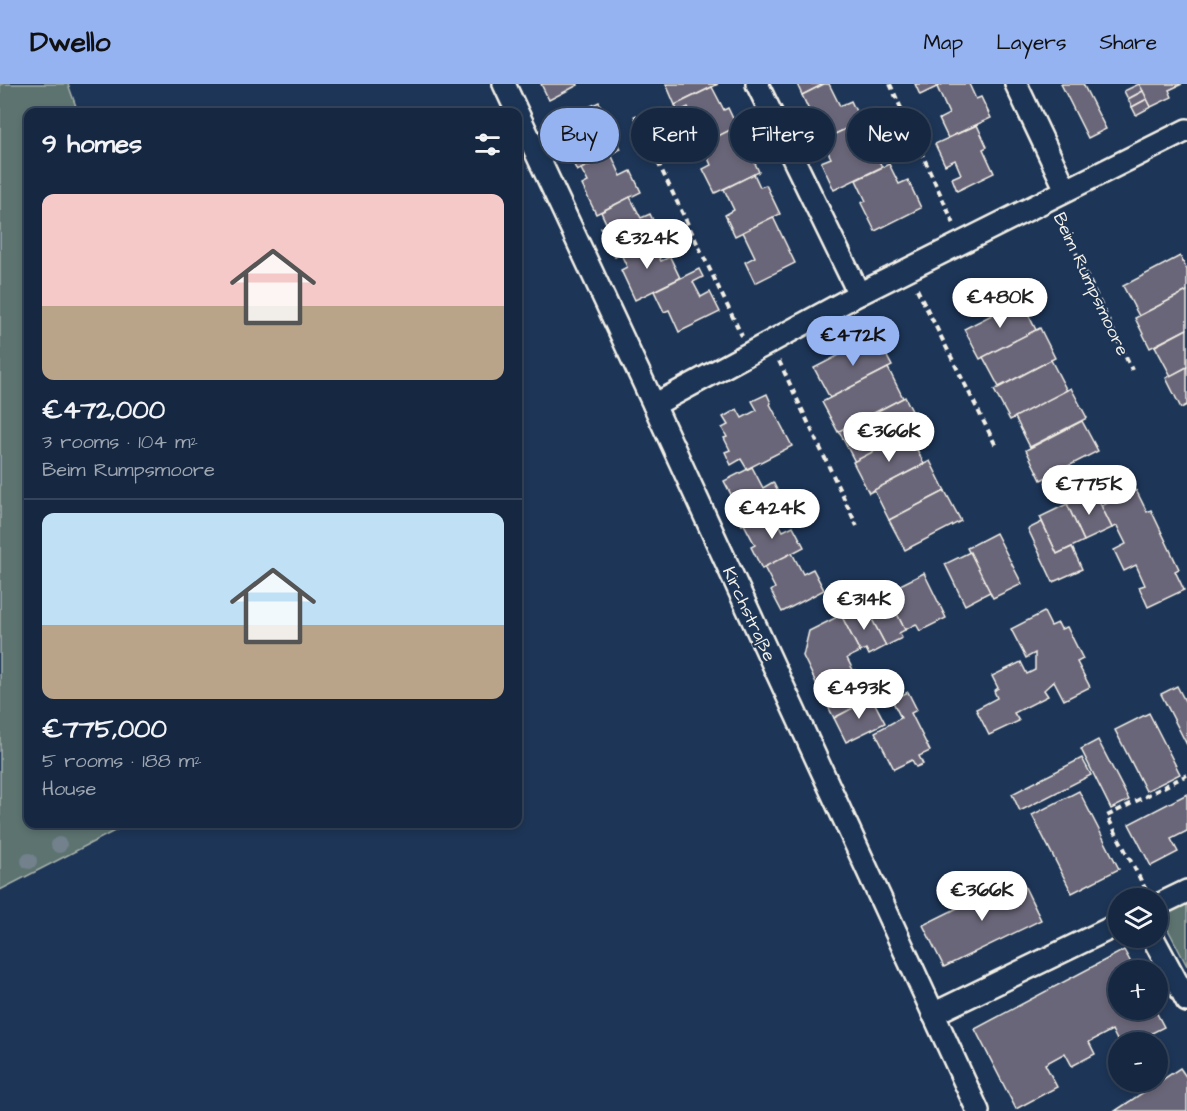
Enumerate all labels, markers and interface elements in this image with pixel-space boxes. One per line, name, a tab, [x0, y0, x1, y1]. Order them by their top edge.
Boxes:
text: Dwello	[30, 23, 111, 62]
text: Map	[923, 28, 963, 57]
text: Layers	[996, 28, 1066, 57]
text: Share	[1099, 28, 1157, 57]
chip: Buy	[540, 108, 619, 162]
chip: Rent	[631, 108, 718, 162]
chip: Filters	[730, 108, 835, 162]
chip: New	[847, 108, 931, 162]
text: 9 homes	[42, 126, 142, 162]
icon: filters	[471, 128, 504, 161]
street label: Beim Rumpsmoore	[1047, 208, 1135, 360]
pin: €324K	[605, 219, 689, 270]
text: €324K	[615, 224, 679, 252]
icon: home	[219, 233, 327, 341]
pin: €480K	[958, 278, 1042, 329]
text: €480K	[966, 283, 1034, 311]
pin: €472K	[811, 316, 895, 367]
text: €472K	[820, 321, 886, 349]
text: €472,000	[42, 392, 165, 428]
pin: €366K	[847, 412, 931, 463]
text: €366K	[857, 417, 921, 445]
text: 3 rooms · 104 m²	[42, 428, 198, 456]
text: Beim Rumpsmoore	[42, 456, 215, 484]
pin: €775K	[1047, 465, 1131, 516]
text: €775K	[1056, 470, 1122, 498]
pin: €424K	[730, 489, 814, 540]
text: €424K	[739, 494, 805, 522]
icon: home	[219, 552, 327, 660]
street label: Kirchstraße	[716, 563, 782, 666]
pin: €314K	[822, 580, 906, 631]
text: €314K	[837, 585, 891, 613]
pin: €493K	[817, 669, 901, 720]
text: €493K	[827, 674, 891, 702]
text: €775,000	[42, 711, 167, 747]
text: 5 rooms · 188 m²	[42, 747, 202, 775]
text: House	[42, 775, 96, 803]
pin: €366K	[940, 871, 1024, 922]
text: €366K	[950, 876, 1014, 904]
map controls	[1108, 888, 1168, 1092]
button: layers	[1108, 888, 1168, 948]
button: +	[1108, 960, 1168, 1020]
button: −	[1108, 1032, 1168, 1092]

